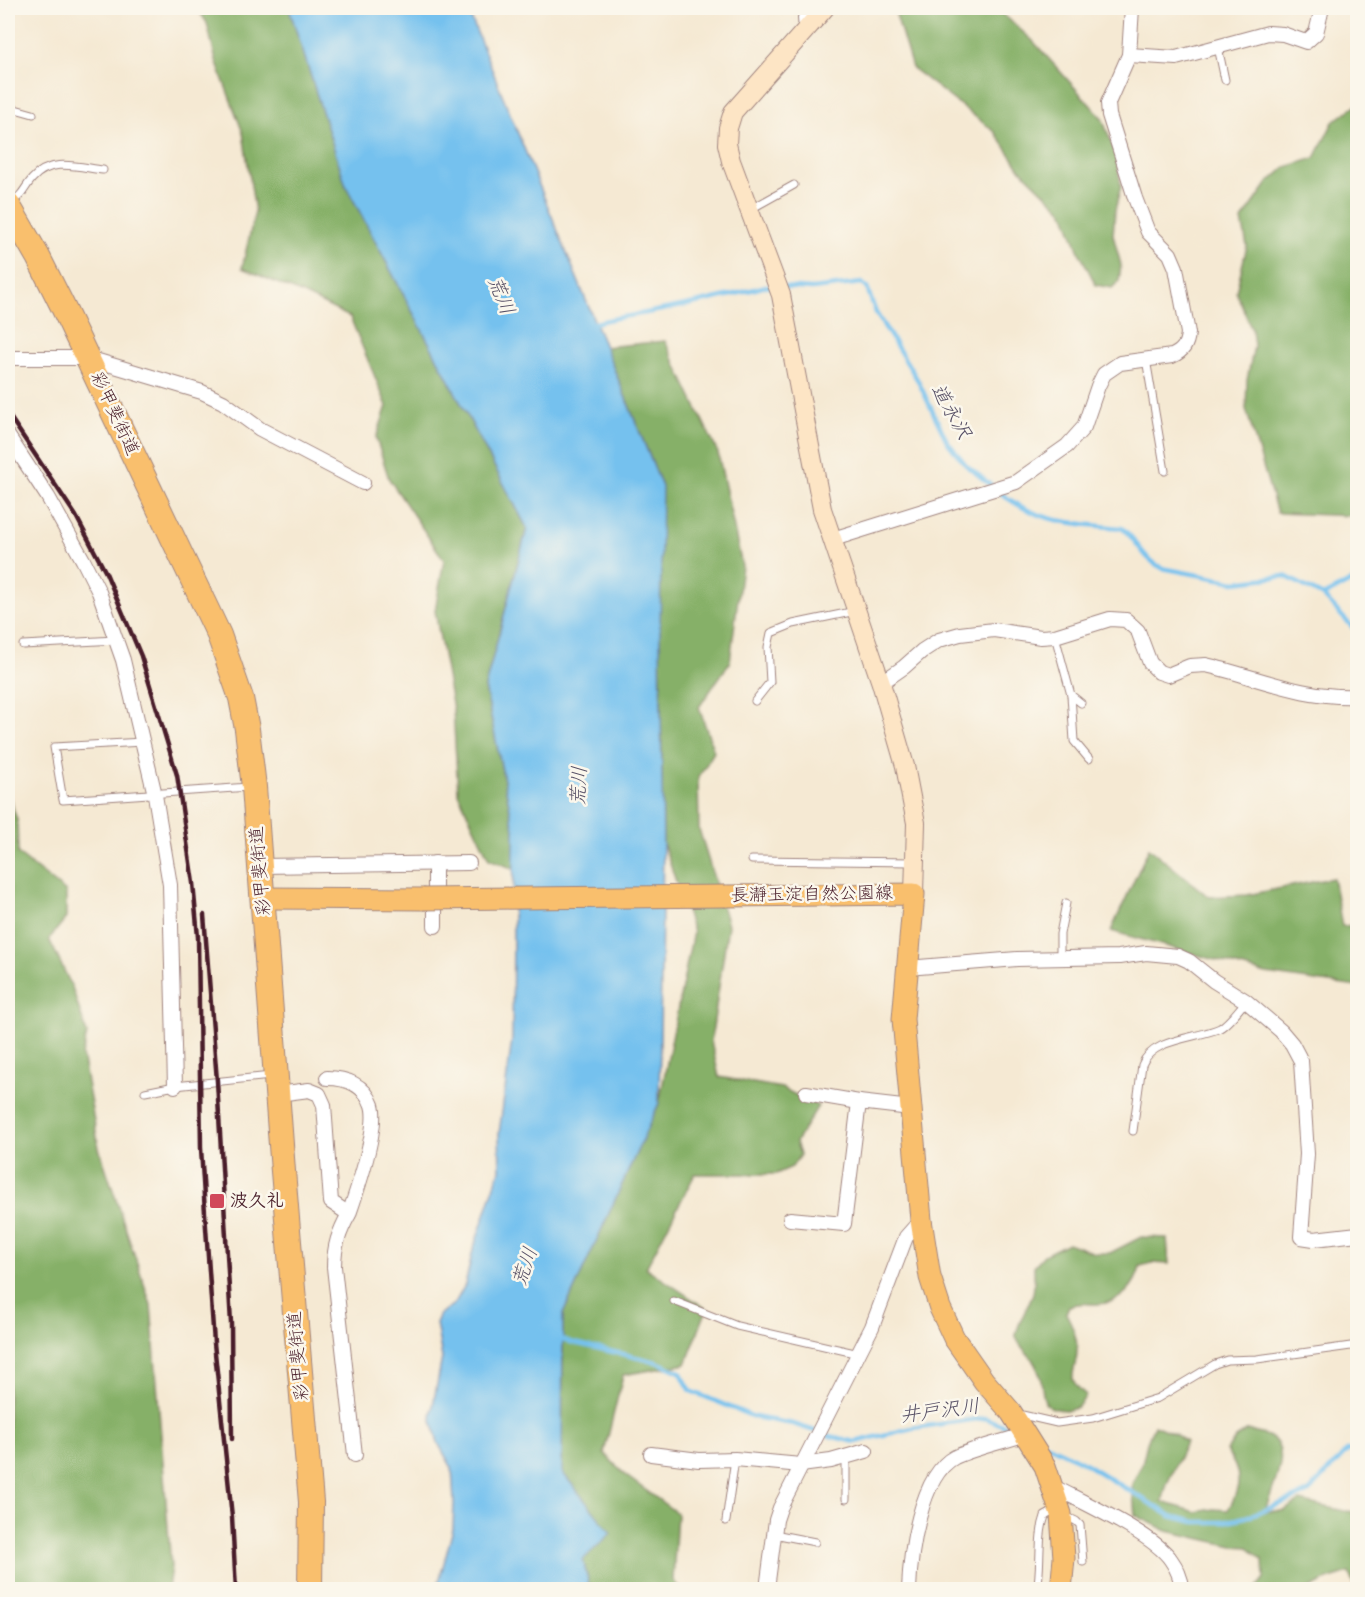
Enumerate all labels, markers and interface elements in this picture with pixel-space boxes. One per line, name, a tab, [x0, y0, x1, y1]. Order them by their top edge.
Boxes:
water label: 荒川	[478, 271, 522, 321]
street label: 彩甲斐街道	[82, 367, 146, 461]
water label: 道永沢	[921, 378, 979, 447]
water label: 荒川	[563, 765, 597, 807]
street label: 彩甲斐街道	[243, 825, 279, 917]
street label: 長瀞玉淀自然公園線	[731, 879, 893, 911]
place label: 波久礼	[230, 1187, 284, 1216]
marker: 波久礼	[208, 1192, 226, 1210]
water label: 荒川	[504, 1243, 548, 1291]
street label: 彩甲斐街道	[281, 1310, 317, 1402]
water label: 井戸沢川	[898, 1391, 982, 1433]

